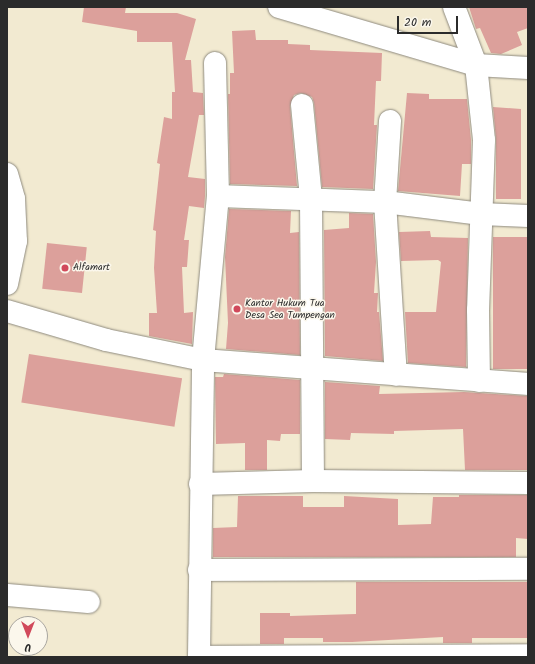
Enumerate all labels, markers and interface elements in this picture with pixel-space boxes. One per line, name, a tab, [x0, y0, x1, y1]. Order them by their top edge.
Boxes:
scale bar	[399, 8, 460, 34]
text: 20 m	[404, 13, 431, 32]
place label: Alfamart	[73, 262, 110, 274]
marker: Alfamart	[60, 263, 70, 273]
place label: Kantor Hukum Tua Desa Sea Tumpengan	[245, 297, 335, 320]
marker: Kantor Hukum Tua Desa Sea Tumpengan	[232, 304, 242, 314]
north arrow	[8, 616, 48, 656]
text: U	[25, 638, 31, 656]

